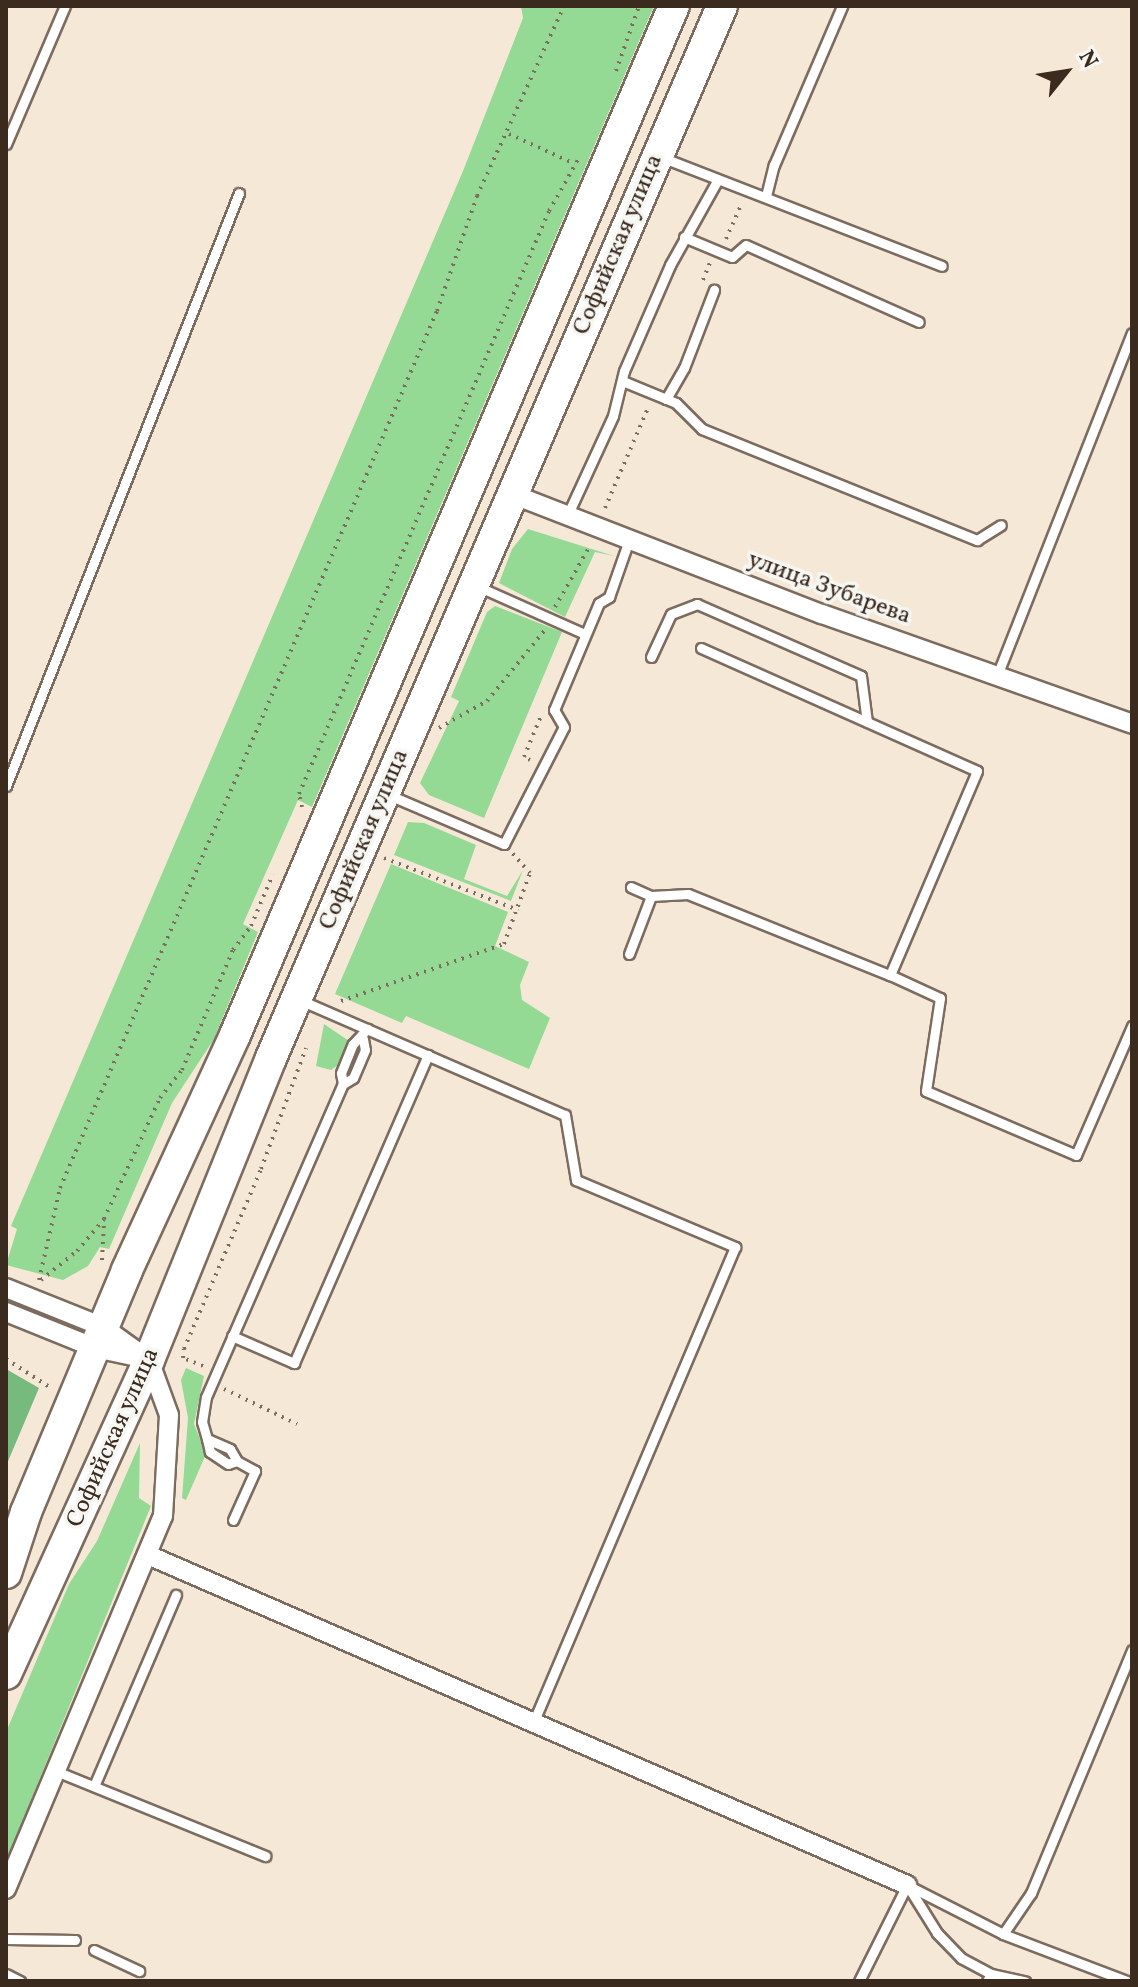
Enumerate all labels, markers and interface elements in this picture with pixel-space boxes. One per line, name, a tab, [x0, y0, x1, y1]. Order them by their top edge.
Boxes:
north arrow	[1026, 32, 1106, 112]
text: N	[1070, 45, 1105, 74]
street label: Софийская улица	[568, 150, 670, 340]
street label: улица Зубарева	[744, 546, 914, 632]
street label: Софийская улица	[314, 745, 416, 935]
street label: Софийская улица	[61, 1343, 167, 1533]

